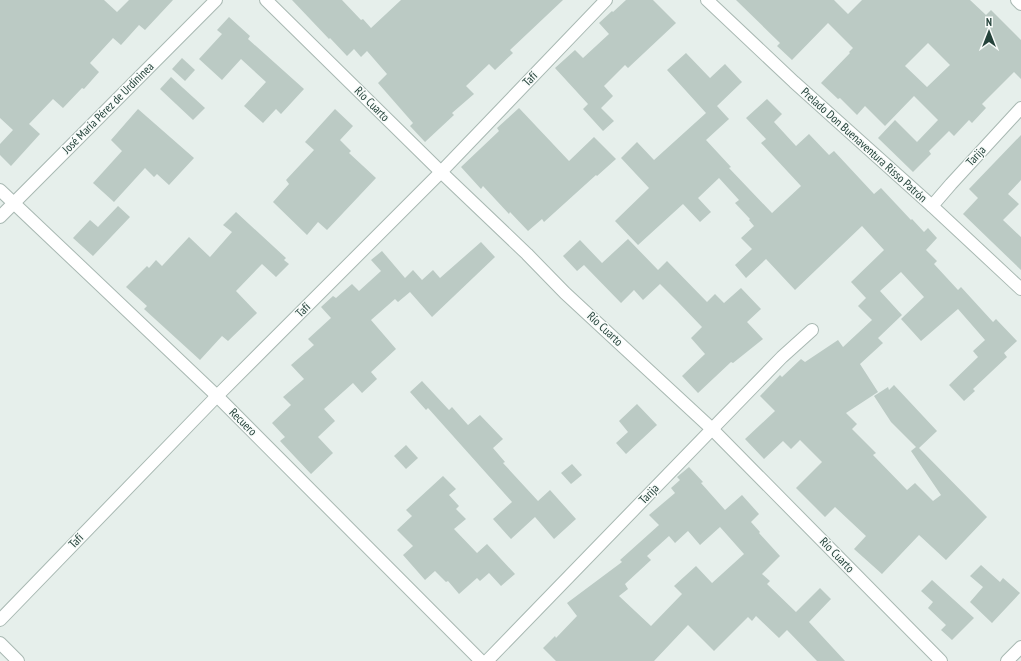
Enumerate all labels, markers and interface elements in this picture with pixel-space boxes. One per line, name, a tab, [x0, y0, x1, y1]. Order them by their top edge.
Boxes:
north arrow	[969, 12, 1009, 52]
text: N	[986, 15, 992, 29]
street label: José María Pérez de Urdininea	[58, 59, 157, 157]
street label: Tafí	[519, 68, 540, 89]
street label: Río Cuarto	[352, 83, 393, 124]
street label: Prelado Don Buenaventura Risso Patrón	[798, 84, 930, 205]
street label: Tarija	[963, 142, 989, 169]
street label: Tafí	[292, 299, 313, 320]
street label: Río Cuarto	[584, 308, 626, 349]
street label: Recuero	[226, 405, 260, 439]
street label: Tarija	[635, 480, 662, 507]
street label: Tafí	[65, 530, 86, 551]
street label: Río Cuarto	[817, 534, 858, 575]

